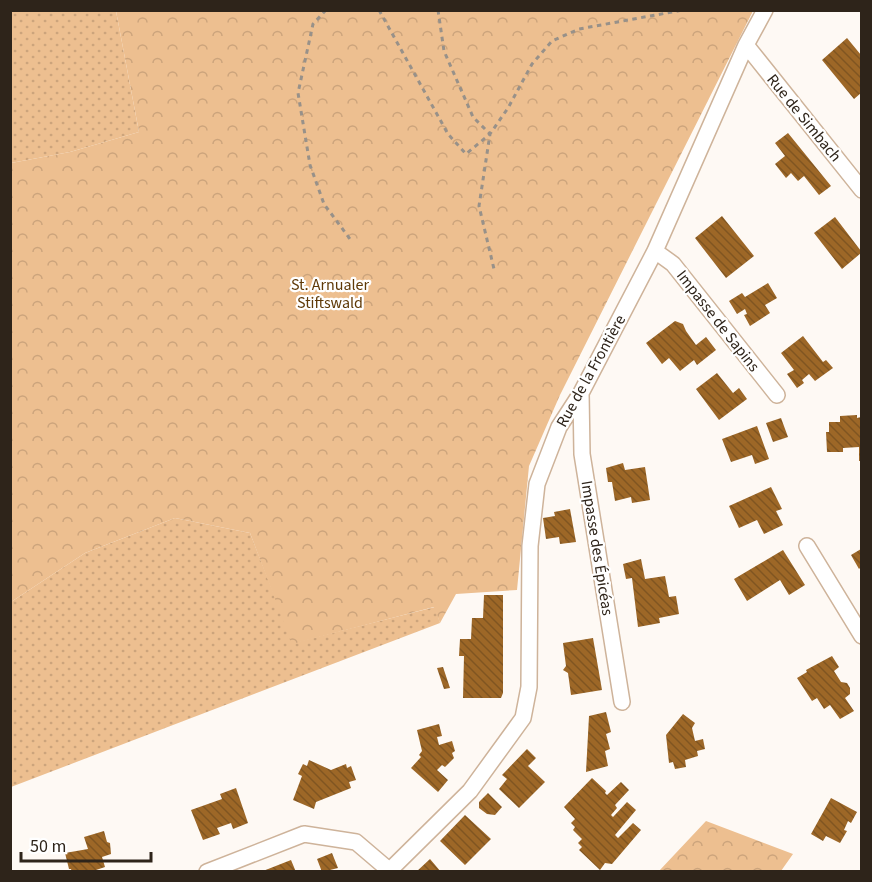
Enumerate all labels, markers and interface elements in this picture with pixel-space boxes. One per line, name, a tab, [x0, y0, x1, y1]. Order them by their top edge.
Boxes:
street label: Rue de Simbach	[762, 69, 846, 167]
street label: Impasse de Sapins	[671, 266, 765, 377]
park label: St. Arnualer Stiftswald	[291, 274, 370, 314]
street label: Rue de la Frontière	[551, 311, 631, 431]
street label: Impasse des Épicéas	[575, 479, 619, 617]
scale bar	[21, 825, 152, 863]
text: 50 m	[30, 834, 66, 859]

